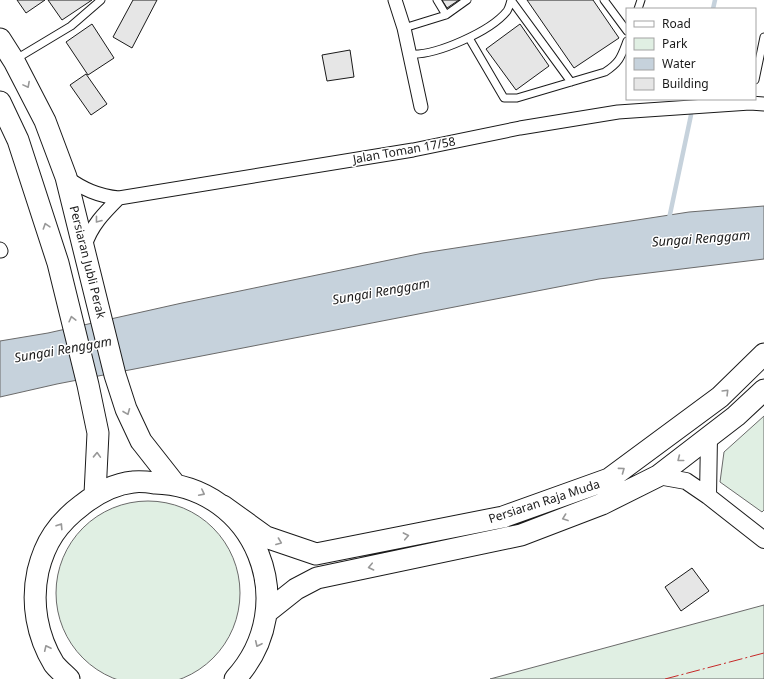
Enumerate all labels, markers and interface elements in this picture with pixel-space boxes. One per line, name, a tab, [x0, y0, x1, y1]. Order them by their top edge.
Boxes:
legend	[626, 8, 756, 100]
text: Road	[662, 15, 691, 32]
text: Park	[662, 35, 688, 52]
text: Water	[662, 55, 696, 72]
text: Building	[662, 75, 709, 92]
one-way arrow	[22, 81, 29, 88]
street label: Jalan Toman 17/58	[350, 133, 457, 168]
street label: Persiaran Jubli Perak	[66, 204, 110, 321]
one-way arrow	[96, 215, 103, 222]
one-way arrow	[42, 223, 51, 230]
water label: Sungai Renggam	[651, 226, 751, 250]
water label: Sungai Renggam	[331, 274, 431, 308]
one-way arrow	[68, 316, 77, 323]
water label: Sungai Renggam	[13, 332, 113, 366]
one-way arrow	[721, 389, 729, 397]
one-way arrow	[123, 408, 131, 415]
one-way arrow	[93, 452, 102, 458]
one-way arrow	[677, 454, 684, 461]
one-way arrow	[618, 467, 625, 474]
street label: Persiaran Raja Muda	[486, 475, 602, 527]
one-way arrow	[197, 489, 205, 496]
one-way arrow	[562, 514, 569, 522]
one-way arrow	[55, 523, 62, 530]
one-way arrow	[402, 533, 409, 541]
one-way arrow	[275, 538, 282, 546]
one-way arrow	[368, 562, 375, 570]
one-way arrow	[255, 640, 263, 647]
one-way arrow	[44, 644, 52, 652]

